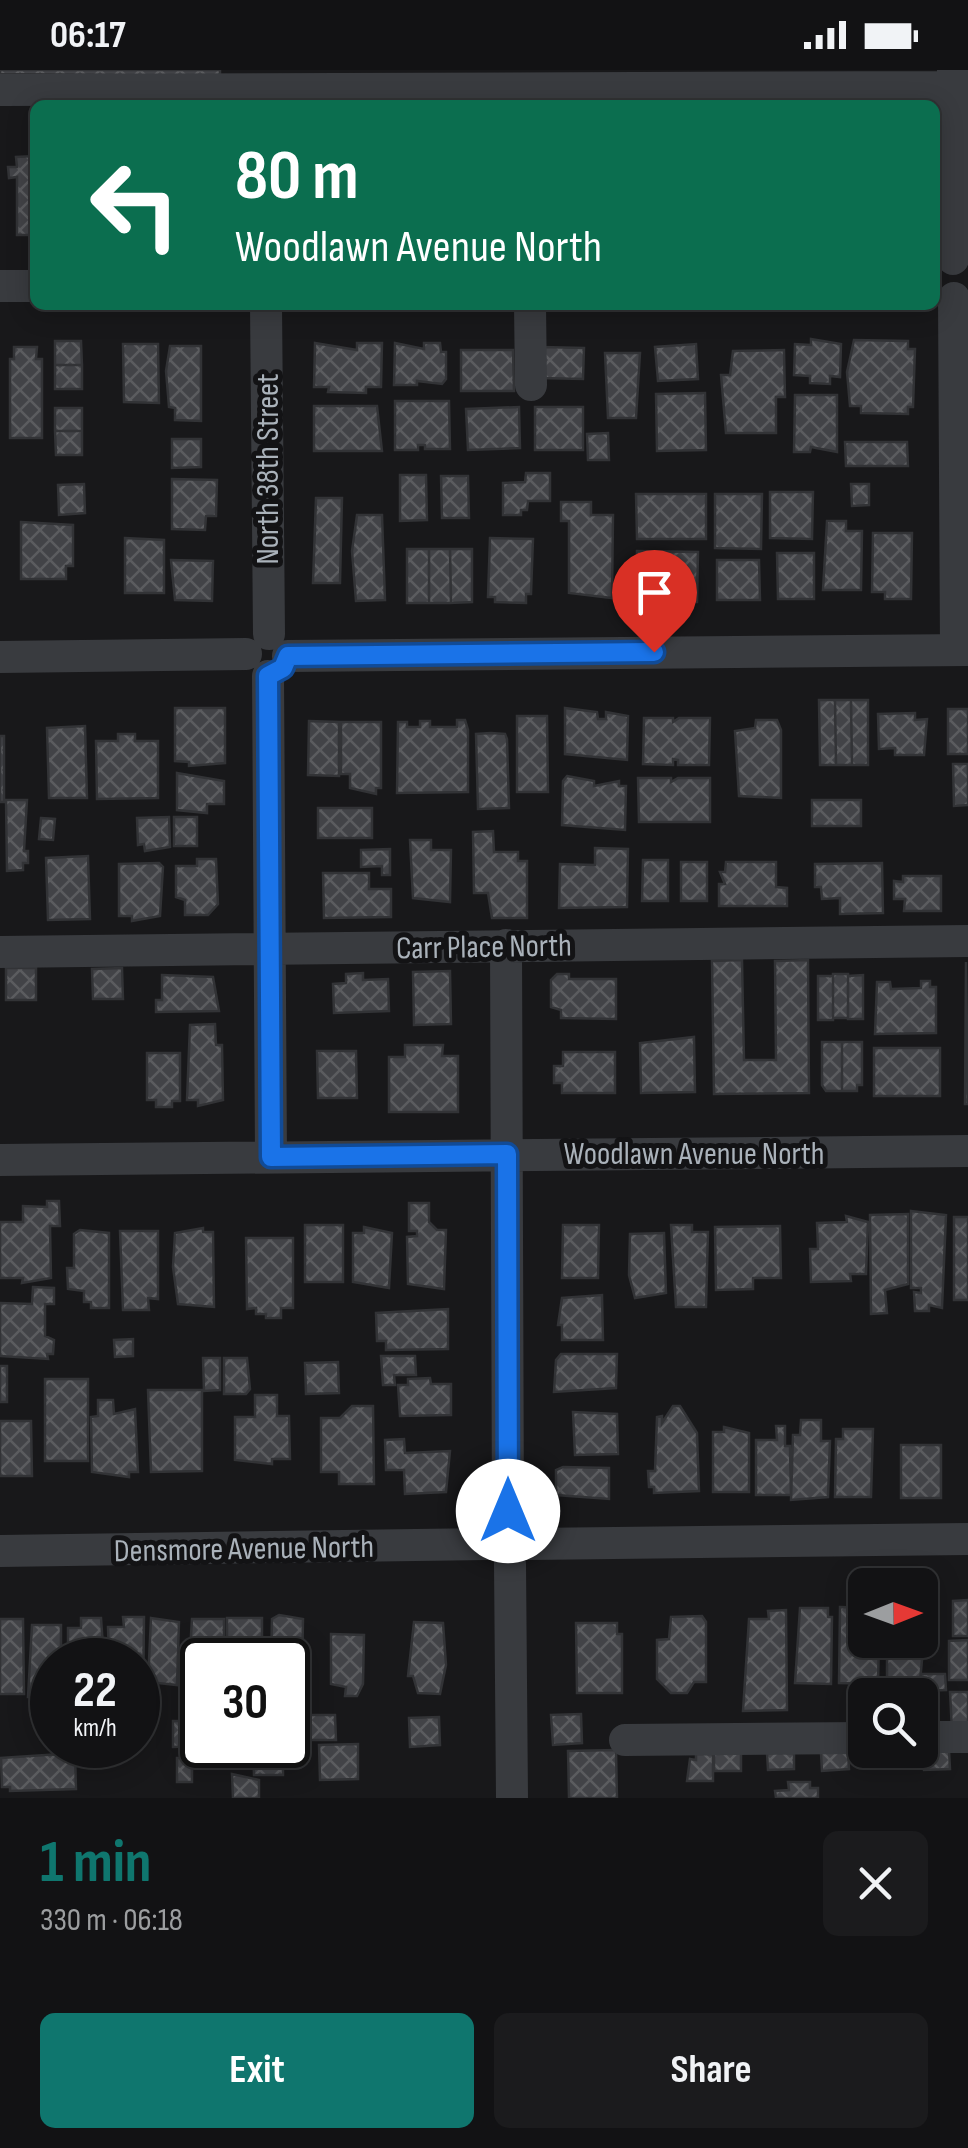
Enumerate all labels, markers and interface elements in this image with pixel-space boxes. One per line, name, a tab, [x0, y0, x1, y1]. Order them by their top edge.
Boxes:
text: 06:17	[50, 13, 126, 58]
text: 80 m	[235, 135, 359, 219]
icon: left	[70, 140, 200, 270]
text: Woodlawn Avenue North	[235, 220, 602, 275]
street label: North 38th Street	[249, 373, 288, 565]
pin	[612, 550, 697, 653]
icon: arrive	[627, 565, 682, 620]
street label: Carr Place North	[396, 926, 572, 969]
street label: Woodlawn Avenue North	[564, 1135, 825, 1174]
position arrow	[456, 1459, 560, 1563]
street label: Densmore Avenue North	[114, 1528, 374, 1571]
north arrow	[848, 1568, 938, 1658]
map controls	[848, 1568, 938, 1768]
speed limit sign: 30	[180, 1638, 310, 1768]
text: 22	[73, 1661, 117, 1721]
button: search	[848, 1678, 938, 1768]
text: km/h	[73, 1713, 117, 1744]
text: 1 min	[40, 1827, 152, 1899]
button: close	[823, 1831, 928, 1936]
text: 330 m · 06:18	[40, 1901, 183, 1940]
button: Exit	[40, 2013, 474, 2128]
button: Share	[494, 2013, 928, 2128]

